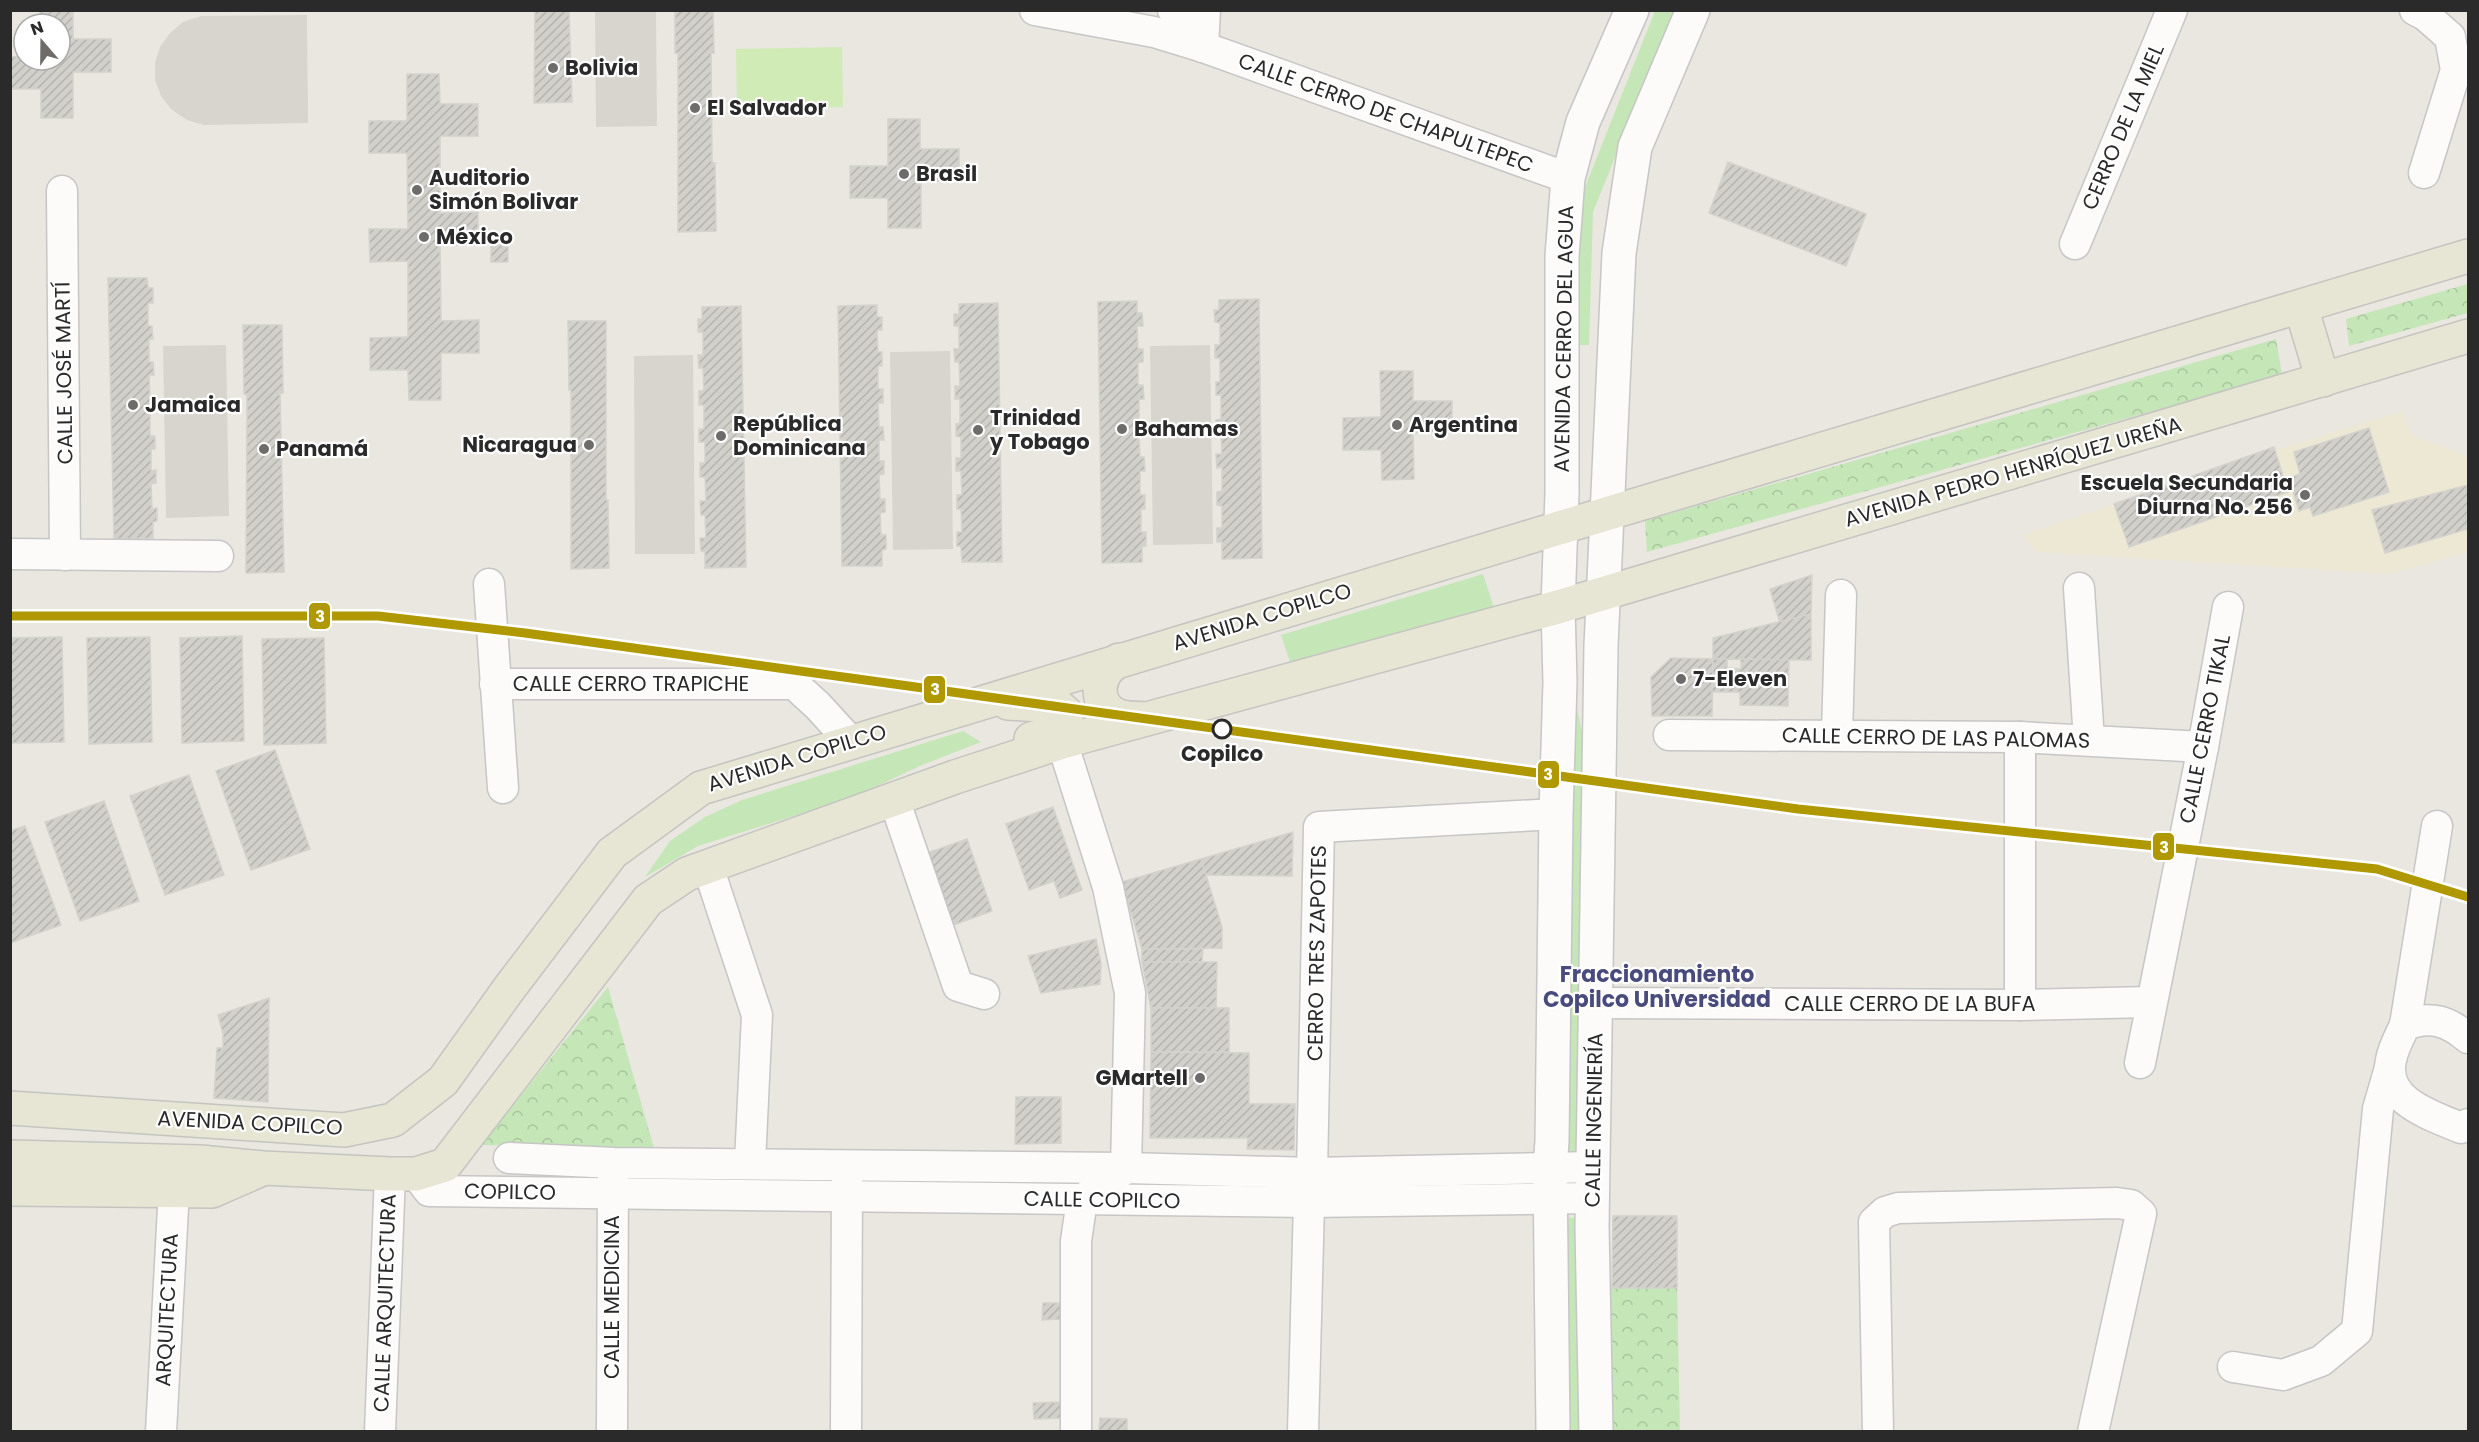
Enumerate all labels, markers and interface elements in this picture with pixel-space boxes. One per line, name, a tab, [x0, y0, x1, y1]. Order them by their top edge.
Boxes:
north arrow	[12, 12, 72, 72]
text: N	[27, 16, 47, 41]
street label: CERRO DE LA MIEL	[2074, 39, 2171, 214]
street label: CALLE CERRO DE CHAPULTEPEC	[1234, 45, 1538, 180]
place label: Bolivia	[565, 53, 638, 82]
marker: Bolivia	[546, 61, 560, 75]
place label: El Salvador	[707, 93, 826, 122]
marker: El Salvador	[688, 101, 702, 115]
place label: Brasil	[916, 159, 977, 188]
place label: Auditorio Simón Bolivar	[429, 163, 578, 216]
marker: Brasil	[897, 167, 911, 181]
marker: Auditorio Simón Bolivar	[410, 183, 424, 197]
street label: AVENIDA CERRO DEL AGUA	[1547, 205, 1580, 473]
place label: México	[436, 222, 513, 251]
marker: México	[417, 230, 431, 244]
street label: CALLE JOSÉ MARTÍ	[47, 281, 80, 465]
place label: Jamaica	[145, 390, 241, 419]
marker: Jamaica	[126, 398, 140, 412]
place label: Trinidad y Tobago	[989, 403, 1090, 456]
place label: República Dominicana	[733, 409, 866, 462]
street label: AVENIDA PEDRO HENRÍQUEZ UREÑA	[1841, 409, 2185, 534]
place label: Argentina	[1409, 410, 1518, 439]
place label: Bahamas	[1134, 414, 1239, 443]
marker: Argentina	[1390, 418, 1404, 432]
marker: Bahamas	[1115, 422, 1129, 436]
marker: Trinidad y Tobago	[971, 423, 985, 437]
marker: República Dominicana	[714, 429, 728, 443]
place label: Nicaragua	[462, 430, 577, 459]
place label: Panamá	[276, 434, 368, 463]
marker: Nicaragua	[582, 438, 596, 452]
marker: Panamá	[257, 442, 271, 456]
place label: Escuela Secundaria Diurna No. 256	[2080, 468, 2293, 521]
marker: Escuela Secundaria Diurna No. 256	[2298, 488, 2312, 502]
street label: AVENIDA COPILCO	[1169, 576, 1355, 658]
line badge: 3	[308, 602, 331, 630]
text: 3	[315, 605, 325, 628]
street label: CALLE CERRO TIKAL	[2172, 632, 2237, 826]
place label: 7-Eleven	[1693, 664, 1787, 693]
street label: CALLE CERRO TRAPICHE	[513, 669, 749, 698]
marker: 7-Eleven	[1674, 672, 1688, 686]
line badge: 3	[923, 675, 946, 704]
text: 3	[930, 678, 940, 701]
street label: AVENIDA COPILCO	[704, 717, 890, 799]
marker: Copilco	[1212, 719, 1232, 739]
street label: CALLE CERRO DE LAS PALOMAS	[1782, 720, 2090, 755]
place label: Copilco	[1181, 739, 1263, 768]
line badge: 3	[1537, 760, 1560, 789]
text: 3	[1543, 763, 1553, 786]
line badge: 3	[2152, 832, 2175, 861]
text: 3	[2159, 836, 2169, 859]
street label: CERRO TRES ZAPOTES	[1300, 845, 1333, 1061]
district label: Fraccionamiento Copilco Universidad	[1543, 959, 1771, 1015]
street label: CALLE CERRO DE LA BUFA	[1784, 989, 2036, 1018]
street label: CALLE INGENIERÍA	[1577, 1032, 1610, 1208]
place label: GMartell	[1096, 1063, 1188, 1092]
marker: GMartell	[1193, 1071, 1207, 1085]
street label: AVENIDA COPILCO	[157, 1103, 343, 1142]
street label: COPILCO	[464, 1176, 556, 1207]
street label: CALLE COPILCO	[1023, 1184, 1181, 1215]
street label: CALLE ARQUITECTURA	[366, 1193, 403, 1413]
street label: CALLE MEDICINA	[597, 1215, 626, 1379]
street label: ARQUITECTURA	[148, 1233, 185, 1387]

